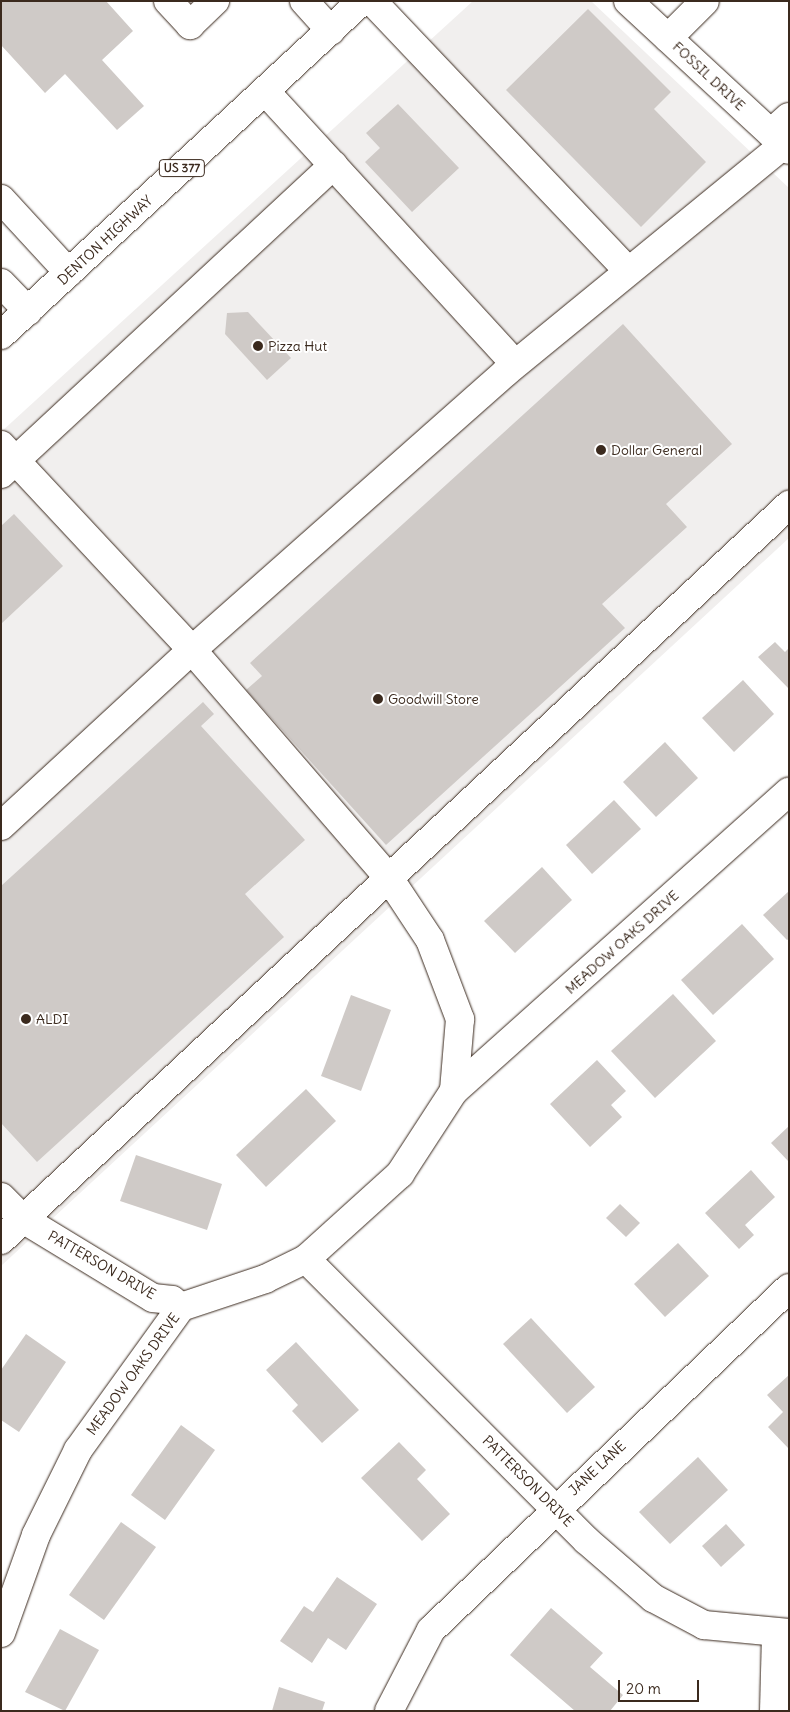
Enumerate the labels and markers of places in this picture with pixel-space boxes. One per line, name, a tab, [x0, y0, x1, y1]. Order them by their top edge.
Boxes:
place label: Pizza Hut	[268, 338, 327, 354]
marker: Pizza Hut	[252, 340, 264, 352]
place label: Dollar General	[611, 442, 702, 458]
marker: Dollar General	[595, 444, 607, 456]
place label: Goodwill Store	[388, 691, 479, 707]
marker: Goodwill Store	[372, 693, 384, 705]
place label: ALDI	[36, 1011, 68, 1027]
marker: ALDI	[20, 1013, 32, 1025]

